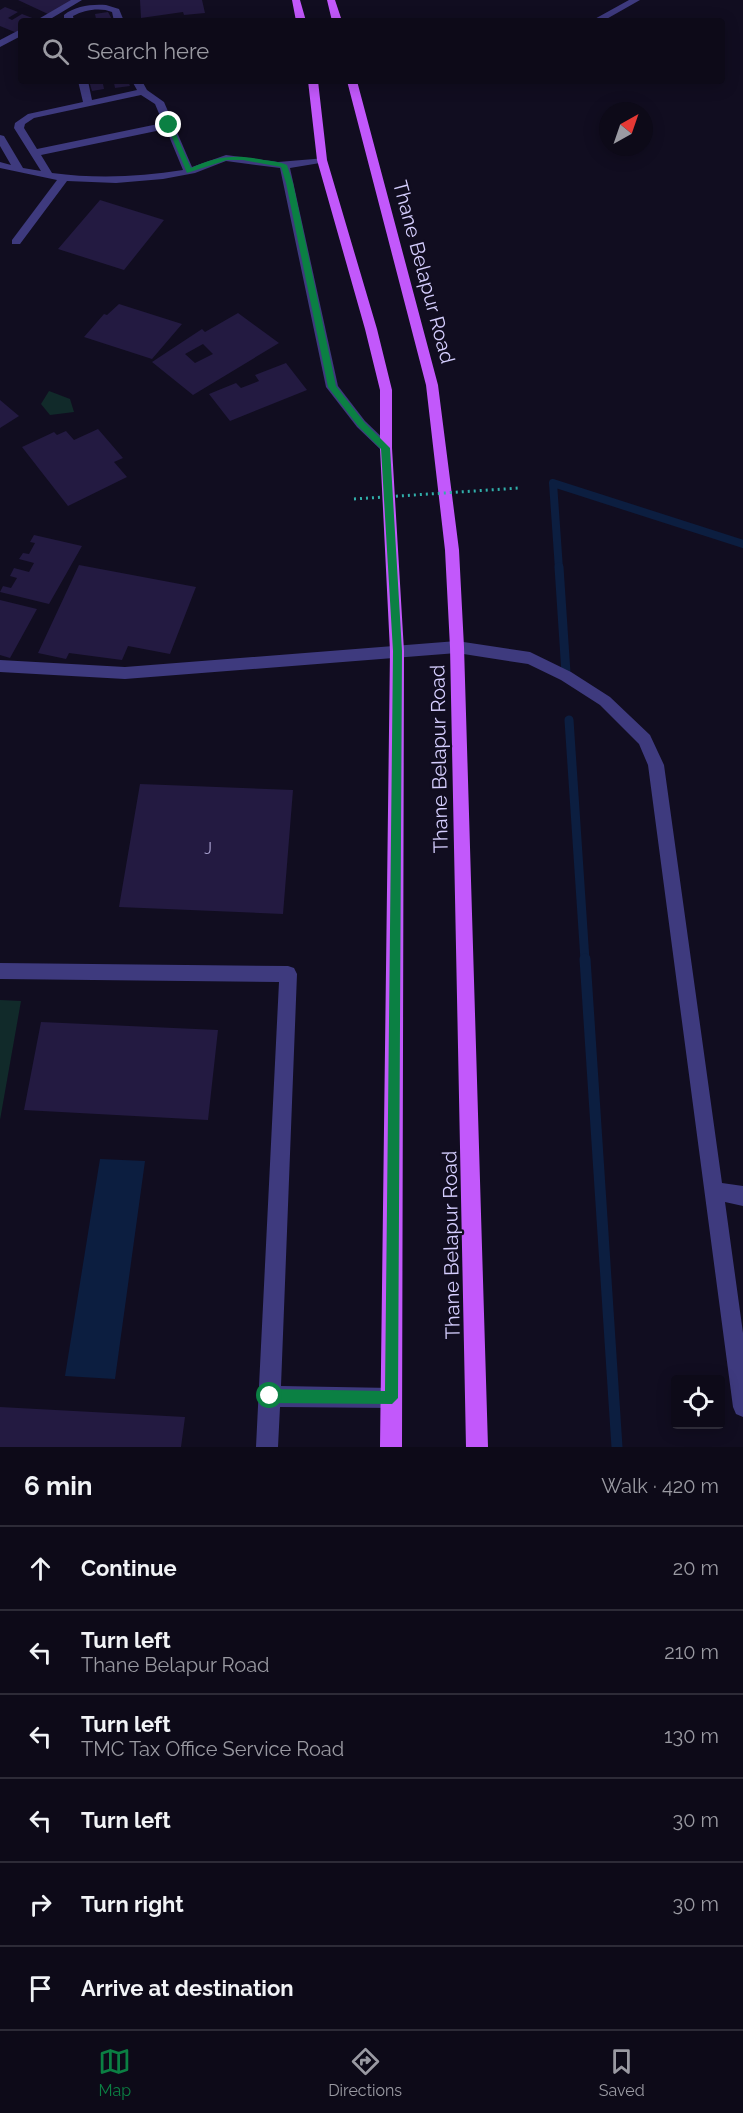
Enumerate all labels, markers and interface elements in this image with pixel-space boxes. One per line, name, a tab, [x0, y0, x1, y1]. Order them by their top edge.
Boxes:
search box	[18, 18, 725, 84]
icon: search	[39, 35, 72, 68]
text: Search here	[87, 38, 209, 64]
north arrow	[599, 102, 653, 156]
route end	[155, 111, 181, 137]
street label: Thane Belapur Road	[388, 178, 460, 366]
street label: Thane Belapur Road	[425, 665, 453, 853]
house number: J	[204, 839, 212, 858]
street label: Thane Belapur Road	[437, 1151, 465, 1339]
map controls	[671, 1375, 725, 1429]
button: locate	[671, 1375, 725, 1429]
route start	[256, 1382, 282, 1408]
text: 6 min	[24, 1471, 93, 1501]
text: Walk · 420 m	[601, 1474, 719, 1498]
icon: ahead	[24, 1552, 57, 1585]
text: Continue	[81, 1555, 177, 1581]
text: 20 m	[673, 1556, 719, 1580]
text: Turn left	[81, 1627, 171, 1653]
icon: left	[24, 1636, 57, 1669]
text: 210 m	[664, 1640, 719, 1664]
text: Thane Belapur Road	[81, 1653, 270, 1677]
text: Turn left	[81, 1711, 171, 1737]
icon: left	[24, 1720, 57, 1753]
text: 130 m	[664, 1724, 719, 1748]
text: TMC Tax Office Service Road	[81, 1737, 344, 1761]
icon: left	[24, 1804, 57, 1837]
text: Turn left	[81, 1807, 171, 1833]
text: 30 m	[673, 1808, 719, 1832]
icon: right	[24, 1888, 57, 1921]
text: Turn right	[81, 1891, 184, 1917]
text: 30 m	[673, 1892, 719, 1916]
icon: arrive	[24, 1972, 57, 2005]
text: Arrive at destination	[81, 1975, 294, 2001]
tab: Map	[98, 2045, 131, 2100]
tab: Directions	[328, 2045, 402, 2100]
tab: Saved	[599, 2045, 645, 2100]

